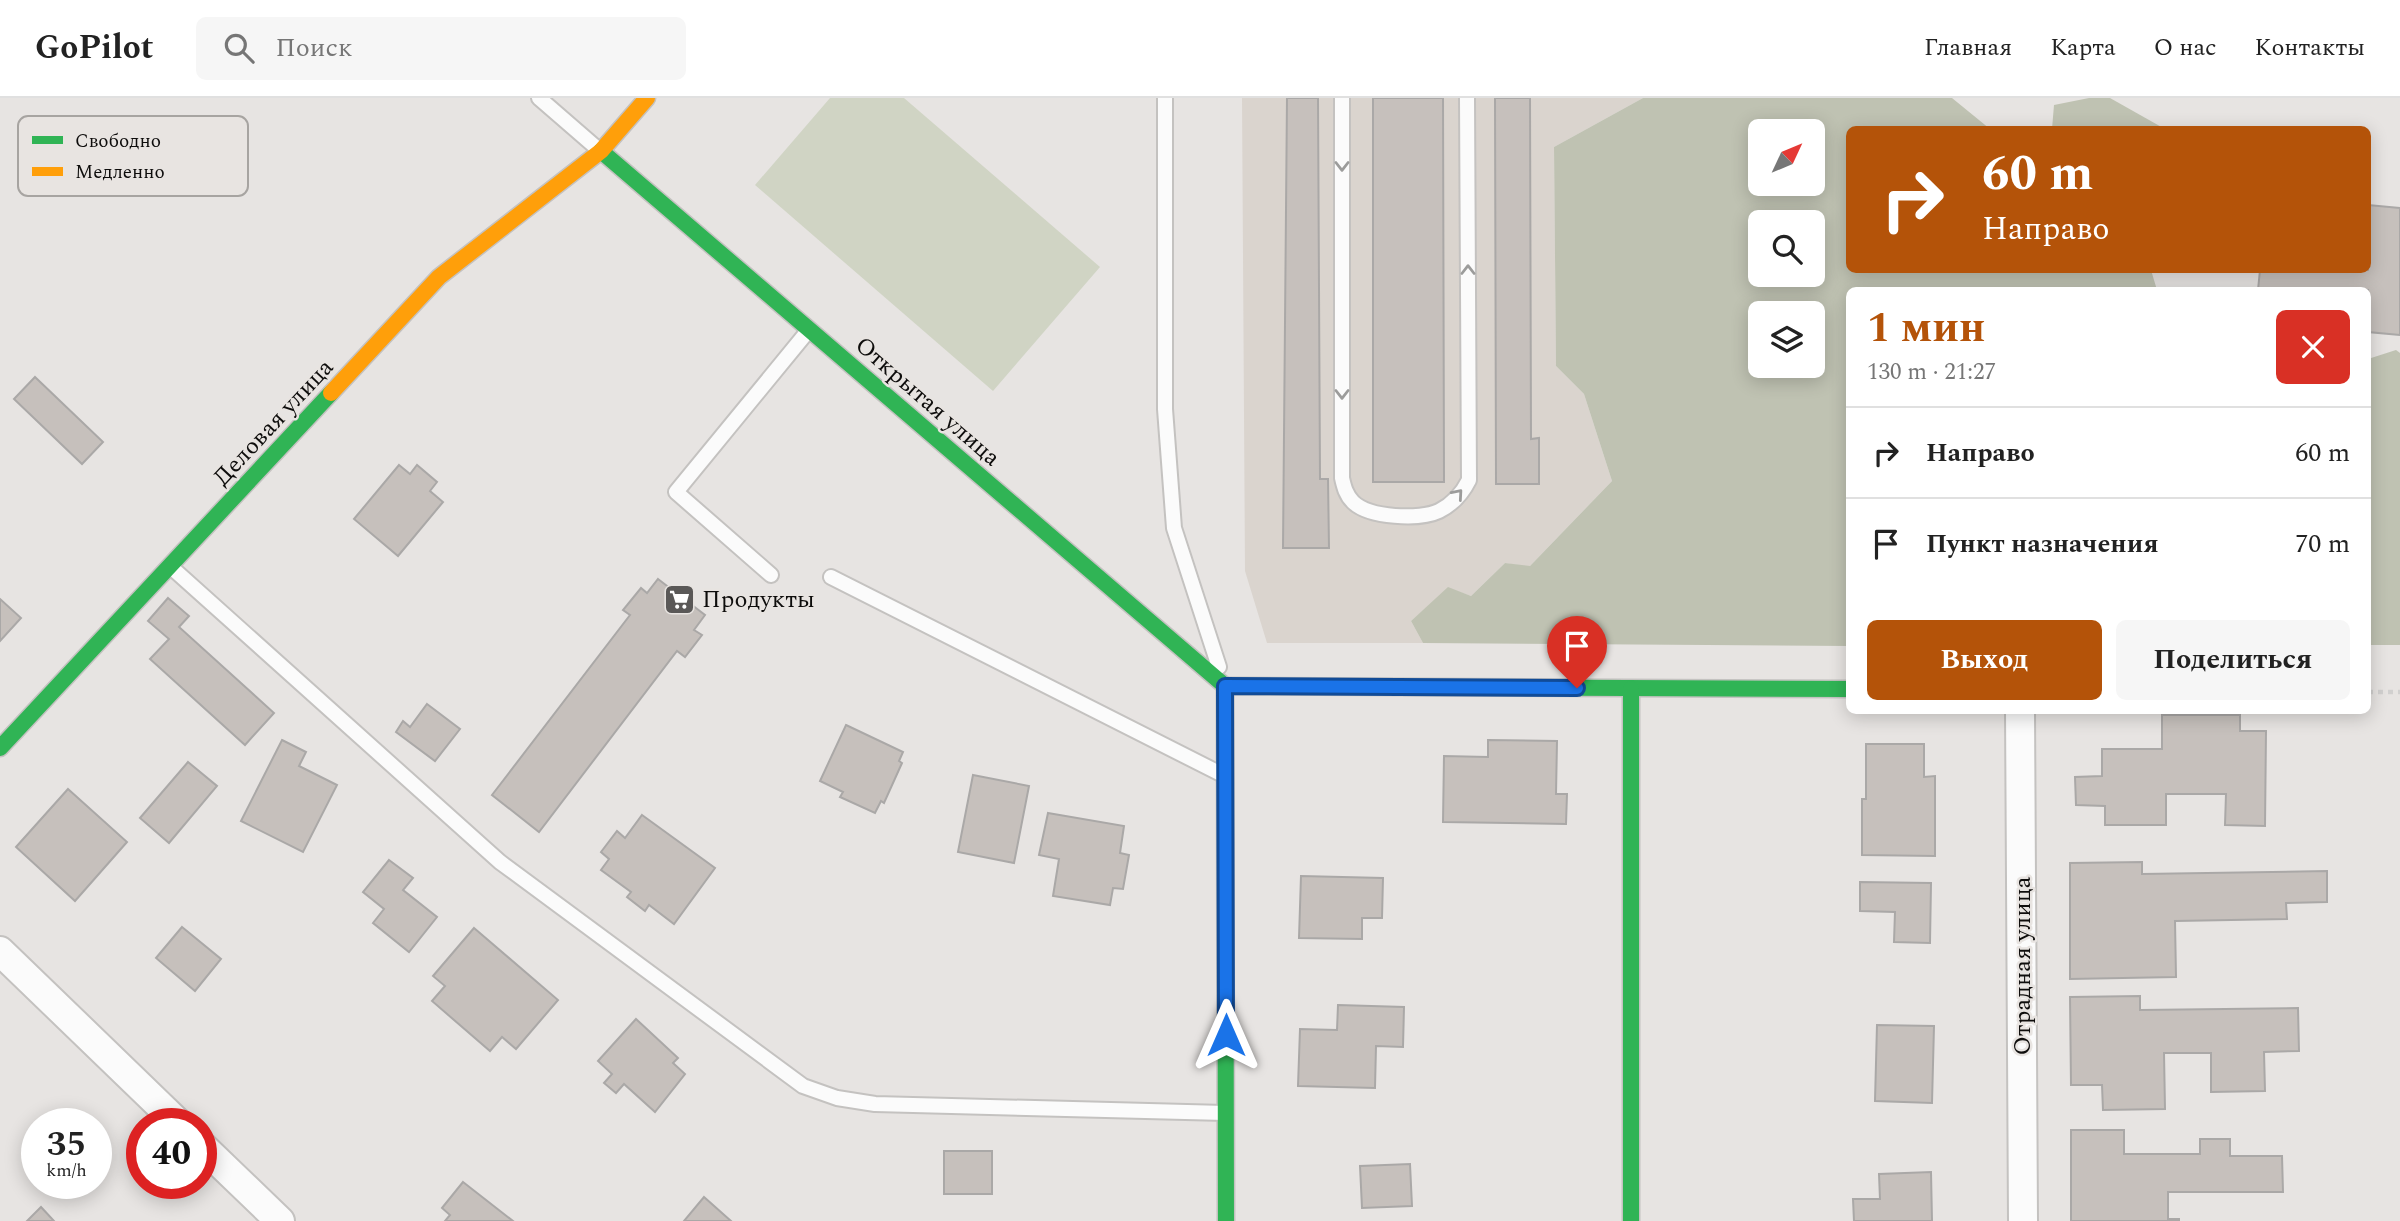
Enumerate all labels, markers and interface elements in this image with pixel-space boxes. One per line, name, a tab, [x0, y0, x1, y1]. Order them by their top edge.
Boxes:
search box	[196, 17, 686, 80]
text: GoPilot	[35, 23, 154, 73]
text: Поиск	[276, 28, 352, 68]
icon: search	[220, 29, 258, 67]
text: Главная	[1924, 30, 2012, 66]
text: Карта	[2050, 30, 2116, 66]
text: О нас	[2154, 30, 2217, 66]
text: Контакты	[2255, 30, 2365, 66]
legend	[18, 116, 248, 196]
north arrow	[1748, 119, 1825, 196]
map controls	[1748, 119, 1825, 378]
text: Свободно	[75, 127, 161, 156]
text: 60 m	[1982, 137, 2093, 212]
icon: right	[1867, 154, 1958, 245]
text: Медленно	[75, 158, 165, 187]
one-way arrow	[1334, 161, 1350, 172]
text: Направо	[1982, 205, 2109, 254]
button: search	[1748, 210, 1825, 287]
one-way arrow	[1460, 265, 1476, 275]
text: 1 мин	[1867, 297, 1985, 360]
button: layers	[1748, 301, 1825, 378]
button: close	[2276, 310, 2350, 384]
street label: Открытая улица	[847, 328, 1008, 476]
street label: Деловая улица	[205, 351, 343, 495]
text: 130 m · 21:27	[1867, 355, 1996, 390]
one-way arrow	[1334, 389, 1350, 399]
text: Направо	[1926, 433, 2035, 473]
text: 60 m	[2295, 433, 2350, 473]
icon: right	[1867, 434, 1905, 472]
one-way arrow	[1450, 489, 1463, 502]
text: Пункт назначения	[1926, 524, 2159, 564]
text: 70 m	[2295, 524, 2350, 564]
icon: arrive	[1867, 525, 1905, 563]
supermarket icon: Продукты	[662, 582, 696, 616]
place label: Продукты	[702, 582, 815, 618]
pin	[1547, 616, 1607, 688]
button: Выход	[1867, 620, 2102, 700]
button: Поделиться	[2116, 620, 2350, 700]
icon: arrive	[1558, 627, 1596, 665]
street label: Отрадная улица	[2005, 876, 2041, 1056]
position arrow	[1189, 998, 1263, 1072]
speed limit sign: 40	[126, 1108, 217, 1199]
text: 35	[47, 1118, 86, 1171]
text: km/h	[46, 1157, 87, 1184]

